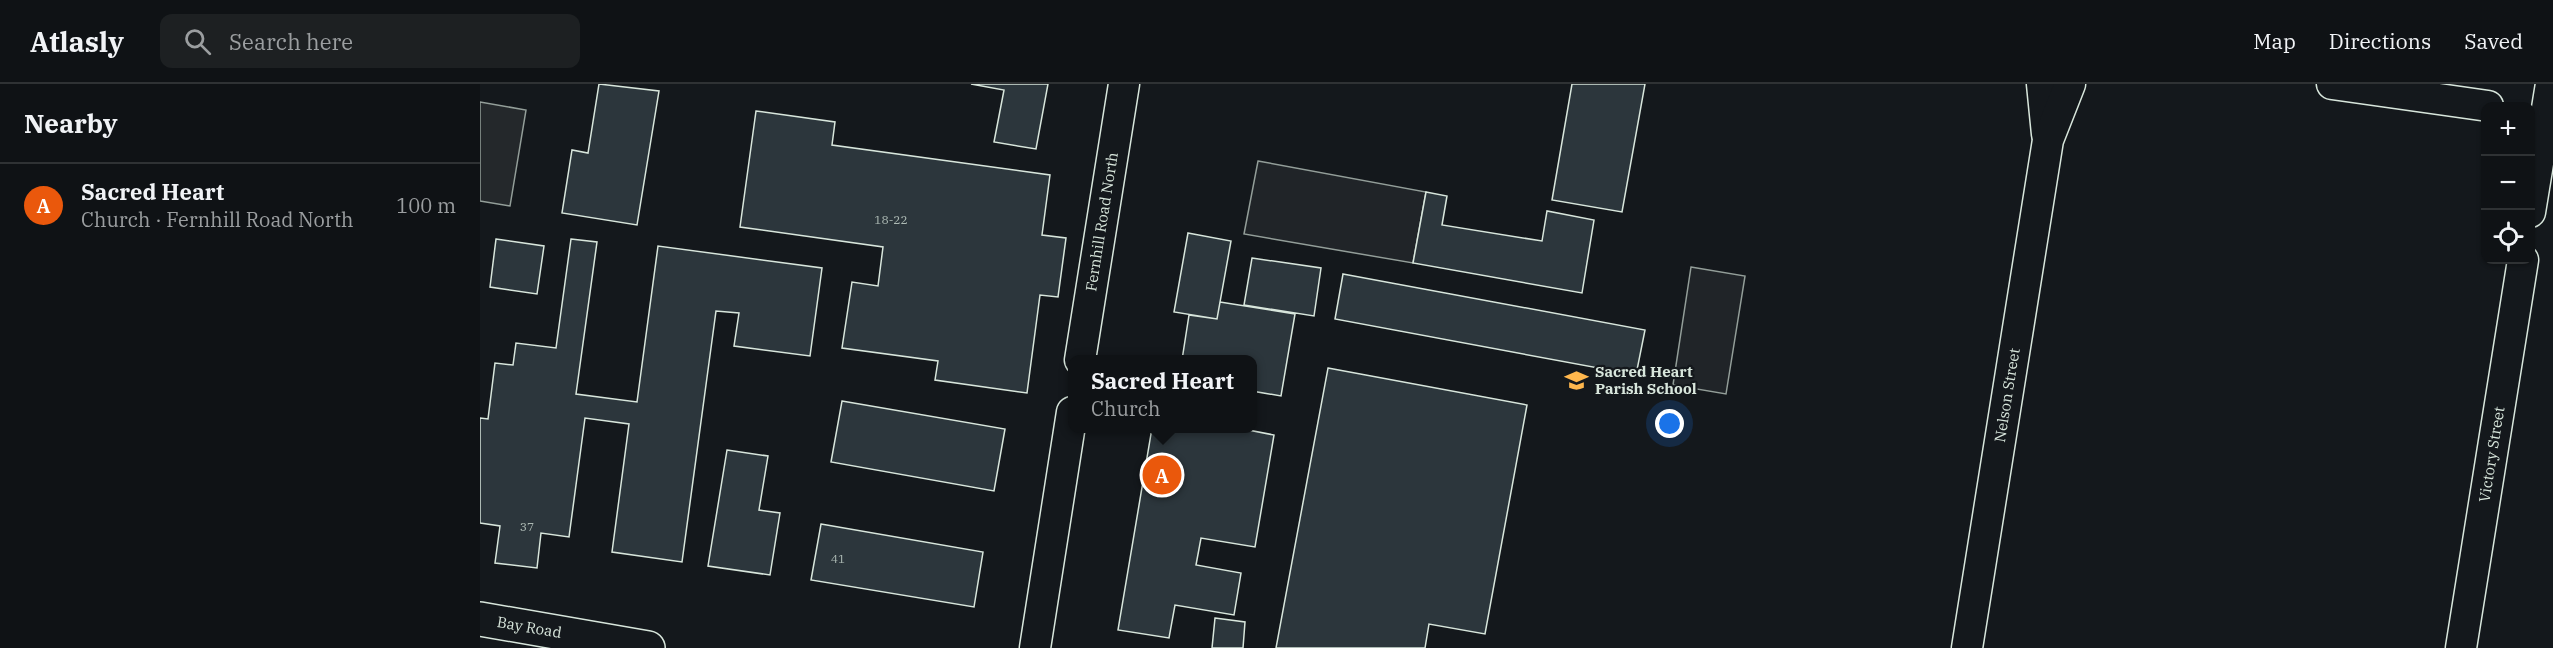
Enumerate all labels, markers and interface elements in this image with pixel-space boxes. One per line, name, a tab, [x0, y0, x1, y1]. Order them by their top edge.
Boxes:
search box	[160, 14, 580, 68]
text: Atlasly	[30, 23, 124, 60]
icon: search	[181, 25, 214, 58]
text: Search here	[229, 27, 353, 56]
text: Map	[2253, 27, 2296, 55]
text: Directions	[2329, 27, 2431, 55]
text: Saved	[2464, 27, 2523, 55]
map controls	[2481, 102, 2535, 264]
button: +	[2481, 102, 2535, 156]
text: Nearby	[24, 106, 118, 140]
street label: Fernhill Road North	[1081, 151, 1122, 293]
button: −	[2481, 156, 2535, 210]
text: Sacred Heart	[81, 177, 224, 206]
text: A	[37, 192, 50, 219]
text: 100 m	[396, 192, 456, 219]
text: Church · Fernhill Road North	[81, 206, 353, 233]
button: locate	[2481, 210, 2535, 264]
house number: 18-22	[874, 212, 908, 227]
street label: Nelson Street	[1990, 347, 2024, 444]
popup	[1068, 355, 1257, 433]
place label: Sacred Heart Parish School	[1595, 362, 1697, 398]
text: Sacred Heart	[1091, 366, 1234, 395]
school or university icon: Sacred Heart Parish School	[1564, 368, 1590, 394]
text: Church	[1091, 395, 1160, 422]
street label: Victory Street	[2474, 405, 2508, 504]
your location	[1655, 409, 1684, 438]
pin: A	[1142, 452, 1182, 498]
house number: 37	[520, 519, 534, 534]
house number: 41	[831, 551, 845, 566]
street label: Bay Road	[496, 612, 563, 642]

